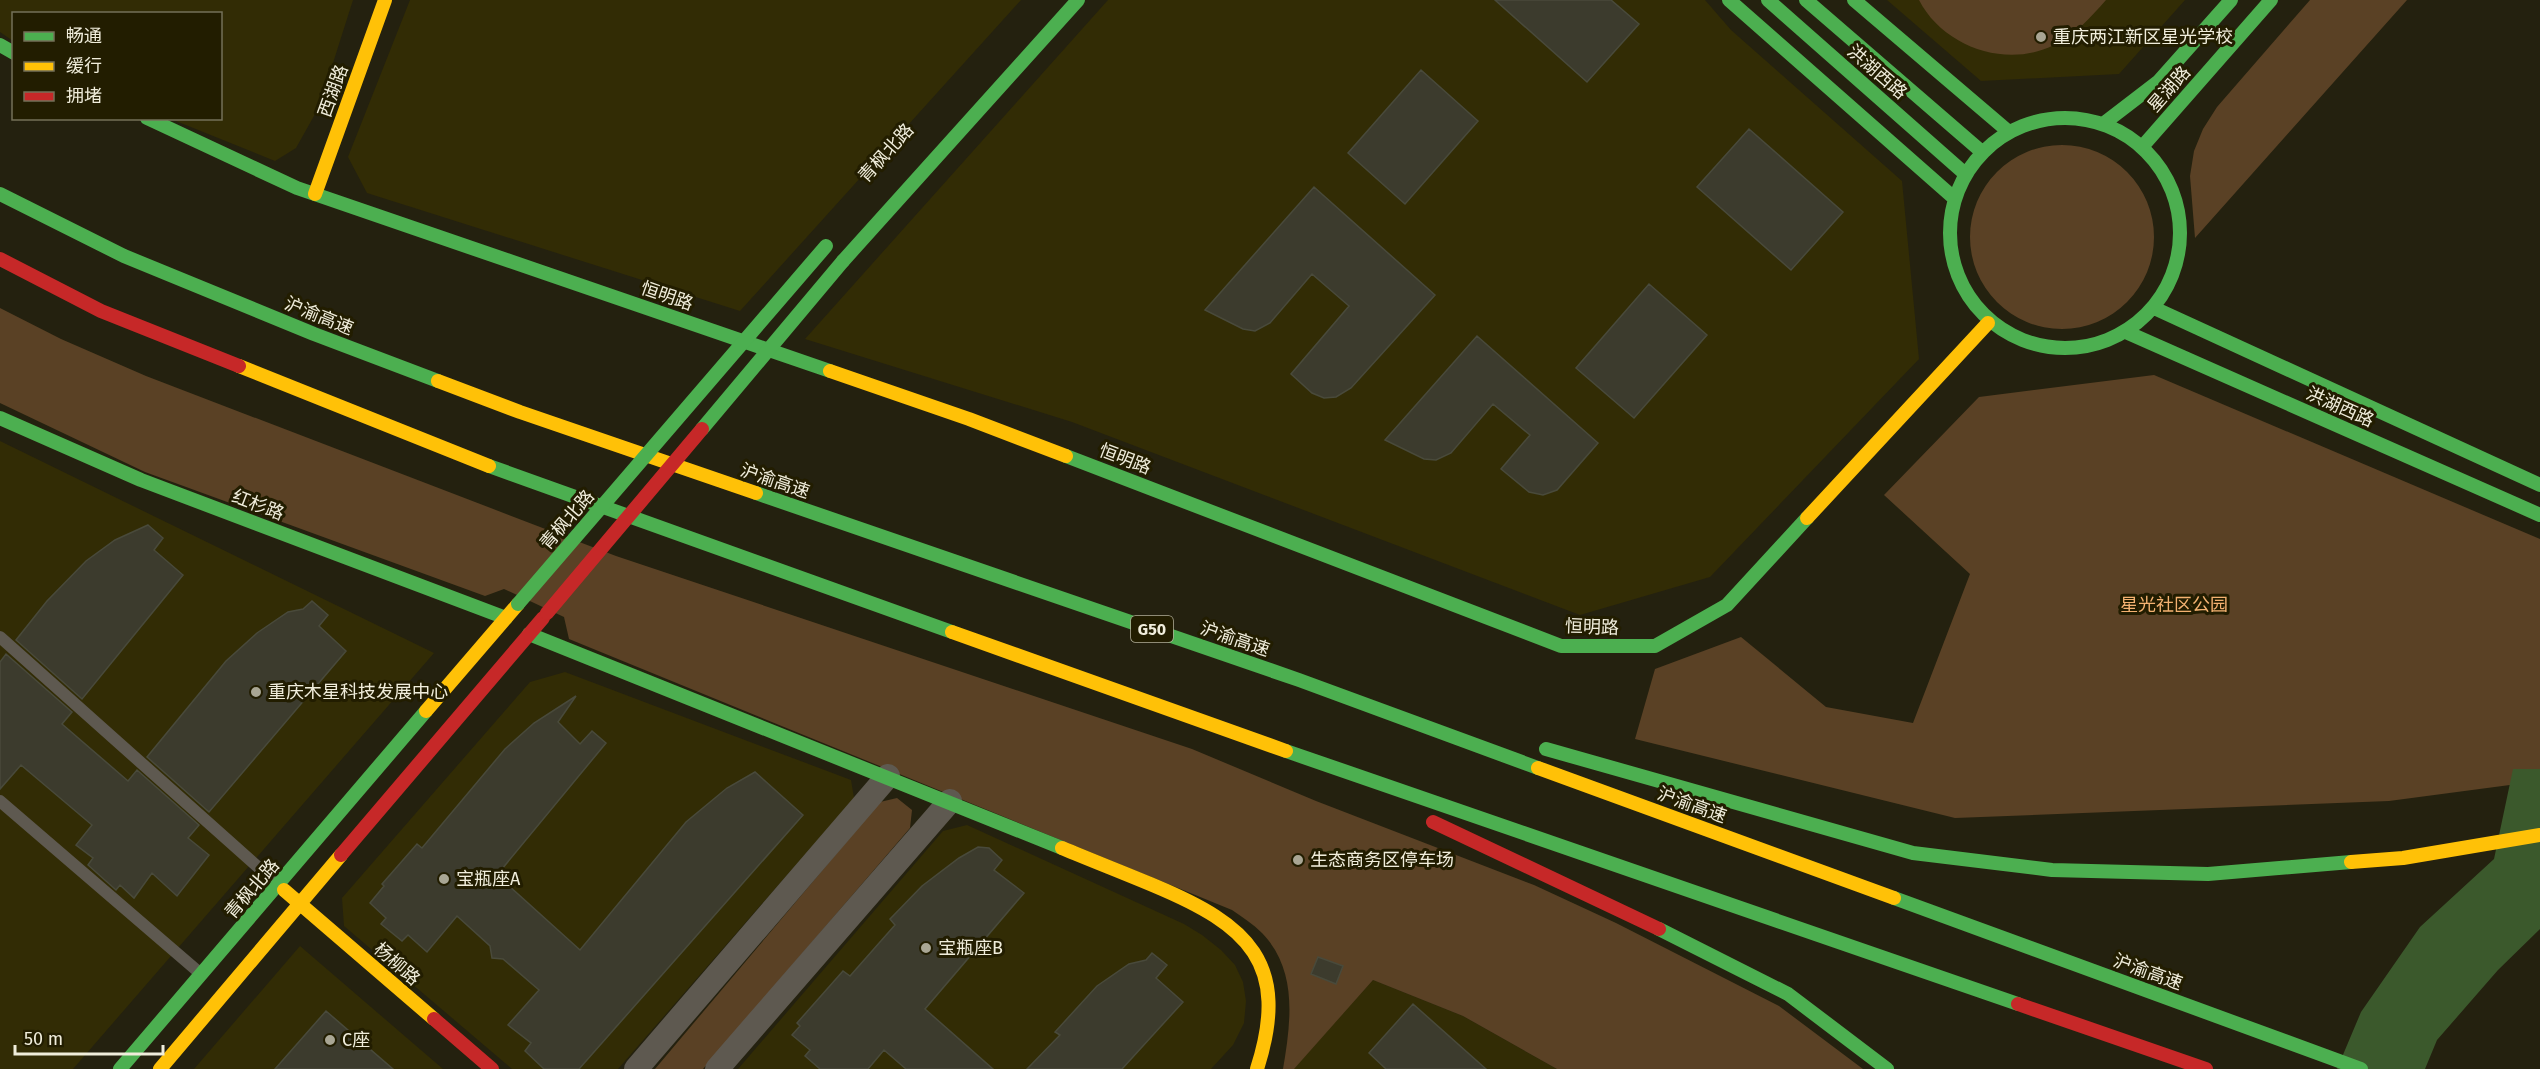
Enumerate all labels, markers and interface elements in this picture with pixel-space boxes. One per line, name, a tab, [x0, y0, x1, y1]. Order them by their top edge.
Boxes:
legend	[12, 12, 222, 120]
text: 畅通	[66, 25, 102, 47]
place label: 重庆两江新区星光学校	[2053, 26, 2233, 48]
marker: 重庆两江新区星光学校	[2034, 30, 2048, 44]
street label: 洪湖西路	[1843, 40, 1911, 104]
text: 缓行	[66, 55, 102, 77]
street label: 星湖路	[2143, 61, 2195, 117]
street label: 西湖路	[313, 62, 353, 120]
text: 拥堵	[66, 85, 102, 107]
street label: 青枫北路	[854, 119, 918, 187]
street label: 恒明路	[638, 277, 696, 315]
street label: 沪渝高速	[282, 292, 356, 340]
street label: 洪湖西路	[2303, 382, 2377, 432]
street label: 恒明路	[1096, 439, 1154, 479]
street label: 沪渝高速	[737, 459, 813, 503]
street label: 红杉路	[229, 485, 287, 525]
street label: 青枫北路	[535, 486, 599, 554]
park label: 星光社区公园	[2120, 594, 2228, 616]
street label: 恒明路	[1565, 615, 1619, 639]
road number: G50	[1131, 616, 1173, 642]
street label: 沪渝高速	[1197, 617, 1273, 661]
place label: 重庆木星科技发展中心	[268, 681, 448, 703]
marker: 重庆木星科技发展中心	[249, 685, 263, 699]
street label: 沪渝高速	[1654, 782, 1730, 828]
place label: 生态商务区停车场	[1310, 849, 1454, 871]
marker: 生态商务区停车场	[1291, 853, 1305, 867]
street label: 青枫北路	[220, 855, 284, 923]
place label: 宝瓶座A	[456, 868, 521, 890]
marker: 宝瓶座A	[437, 872, 451, 886]
place label: 宝瓶座B	[938, 937, 1003, 959]
street label: 杨柳路	[369, 938, 425, 990]
marker: 宝瓶座B	[919, 941, 933, 955]
street label: 沪渝高速	[2110, 949, 2186, 995]
scale bar	[15, 1018, 164, 1056]
text: 50 m	[24, 1028, 63, 1050]
place label: C座	[342, 1029, 370, 1051]
marker: C座	[323, 1033, 337, 1047]

